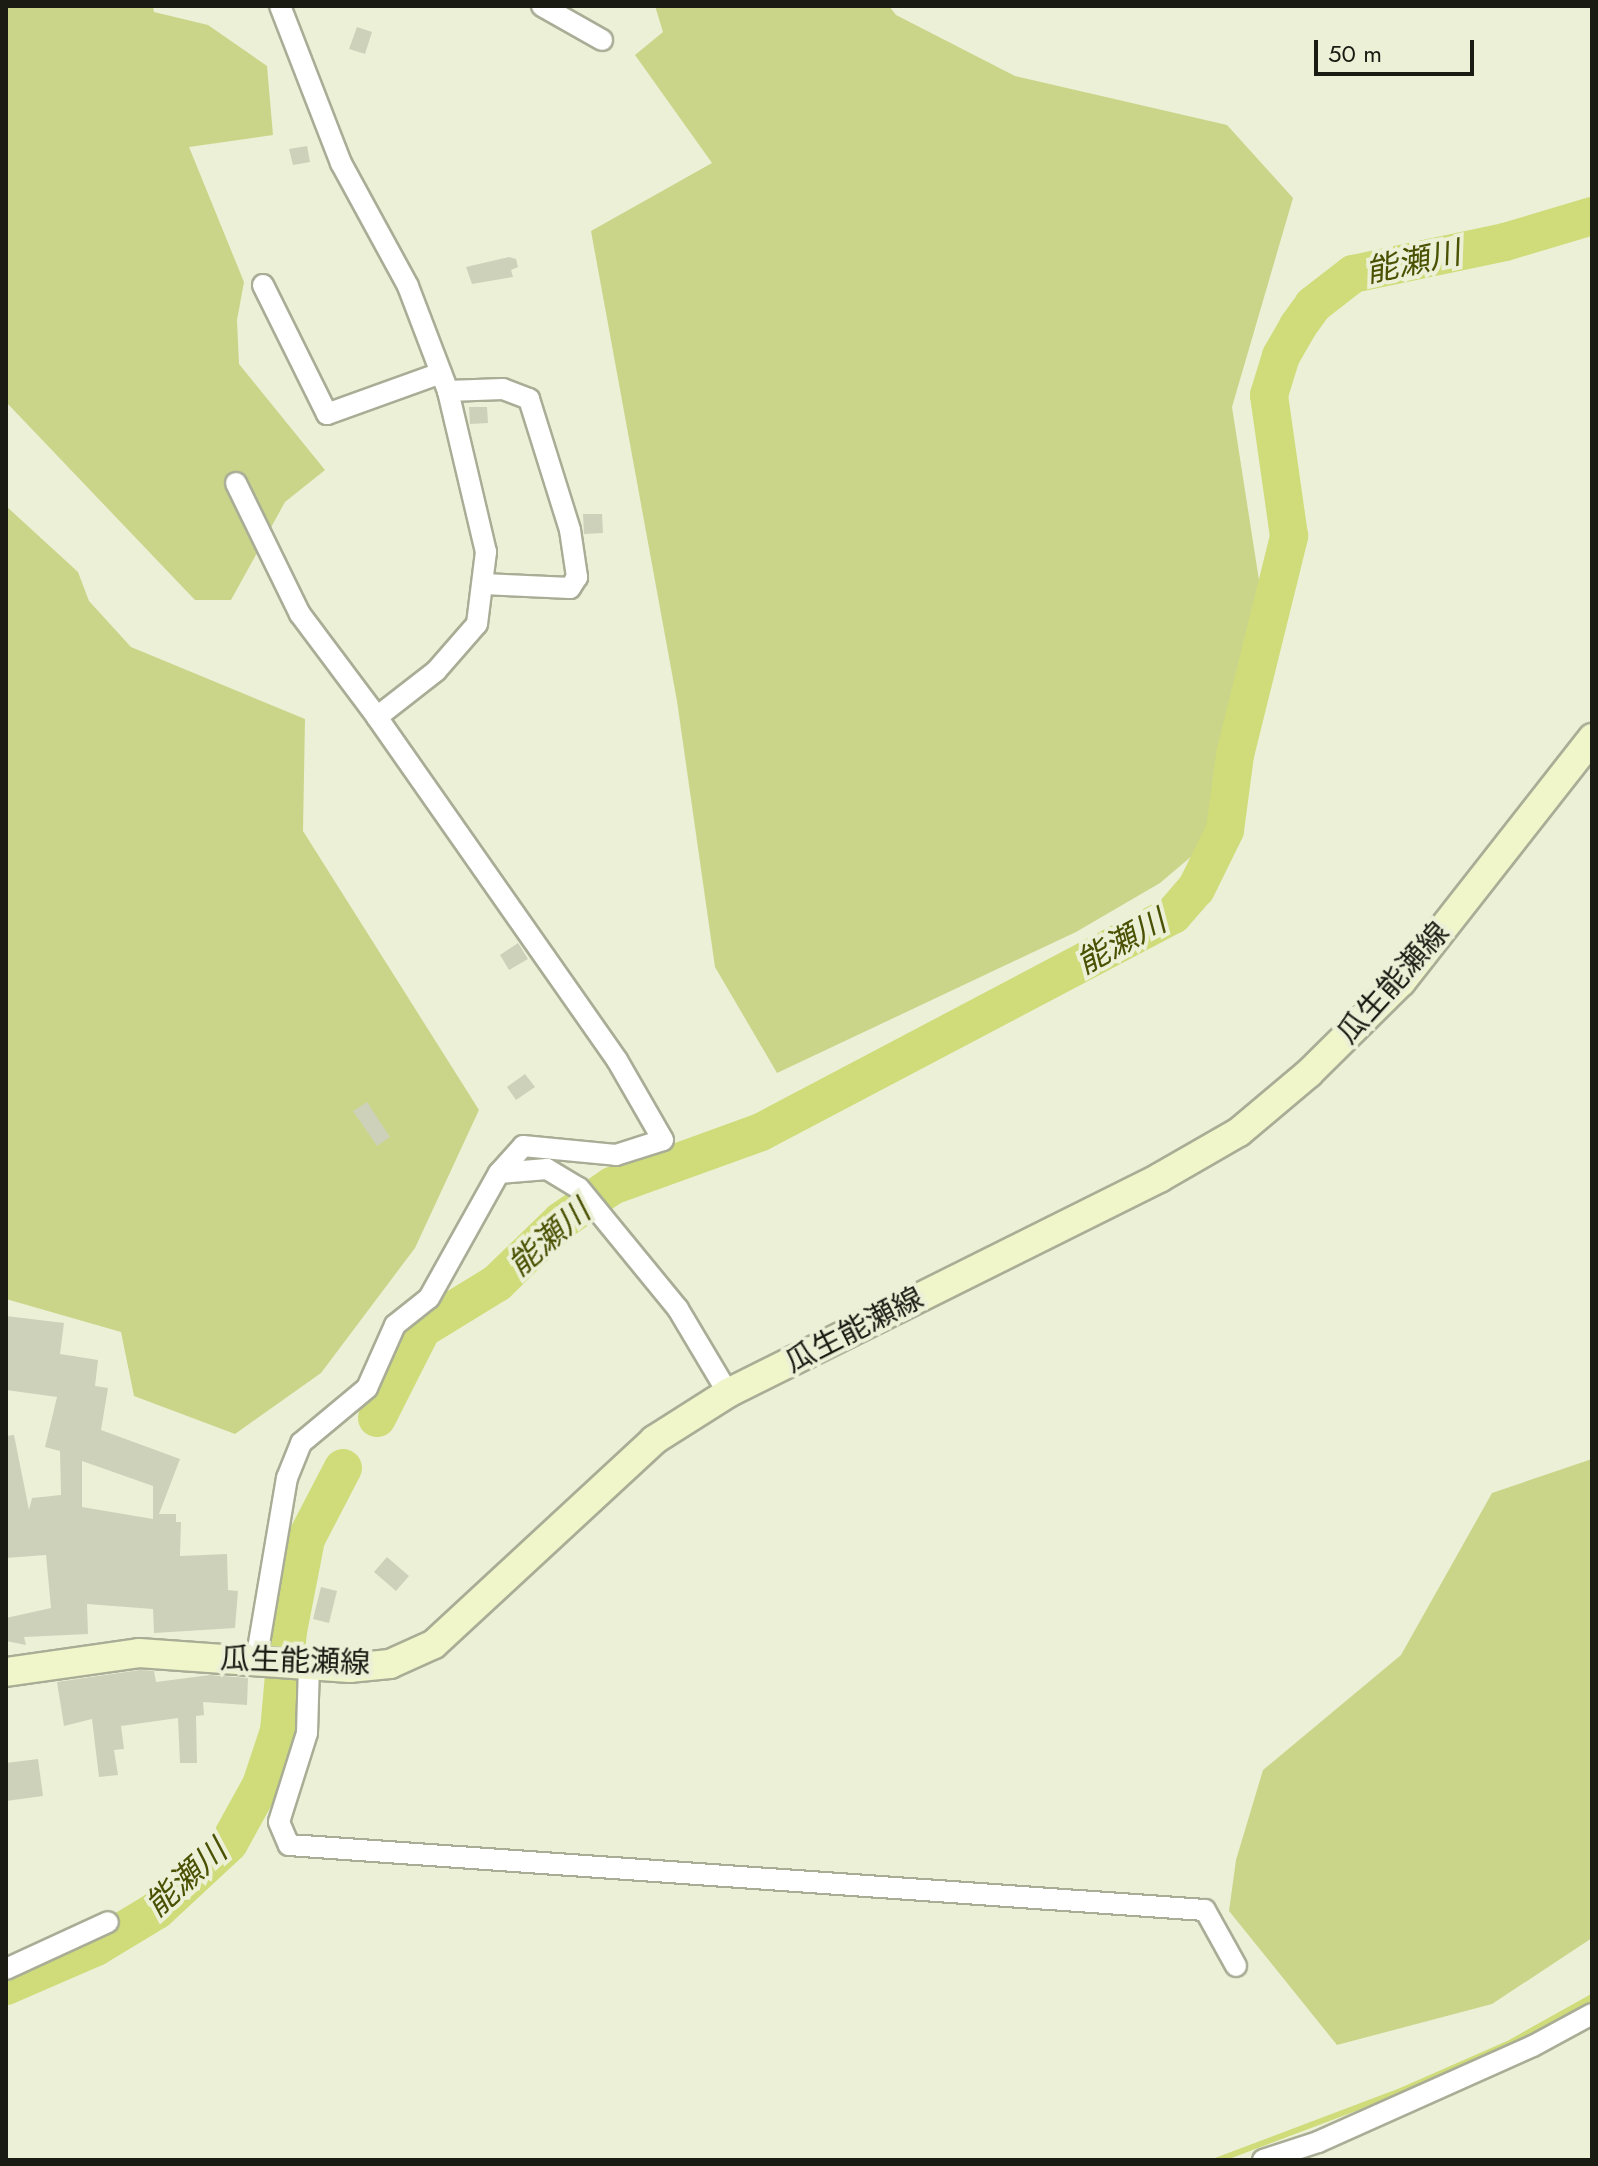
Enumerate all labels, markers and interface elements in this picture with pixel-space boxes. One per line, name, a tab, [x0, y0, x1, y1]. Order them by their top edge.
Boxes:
scale bar	[1318, 24, 1478, 74]
text: 50 m	[1328, 36, 1382, 71]
water label: 能瀬川	[1362, 233, 1464, 291]
water label: 能瀬川	[1070, 902, 1172, 982]
street label: 瓜生能瀬線	[1329, 915, 1457, 1051]
water label: 能瀬川	[500, 1192, 598, 1284]
street label: 瓜生能瀬線	[779, 1280, 929, 1380]
street label: 瓜生能瀬線	[219, 1640, 371, 1682]
water label: 能瀬川	[137, 1832, 235, 1924]

